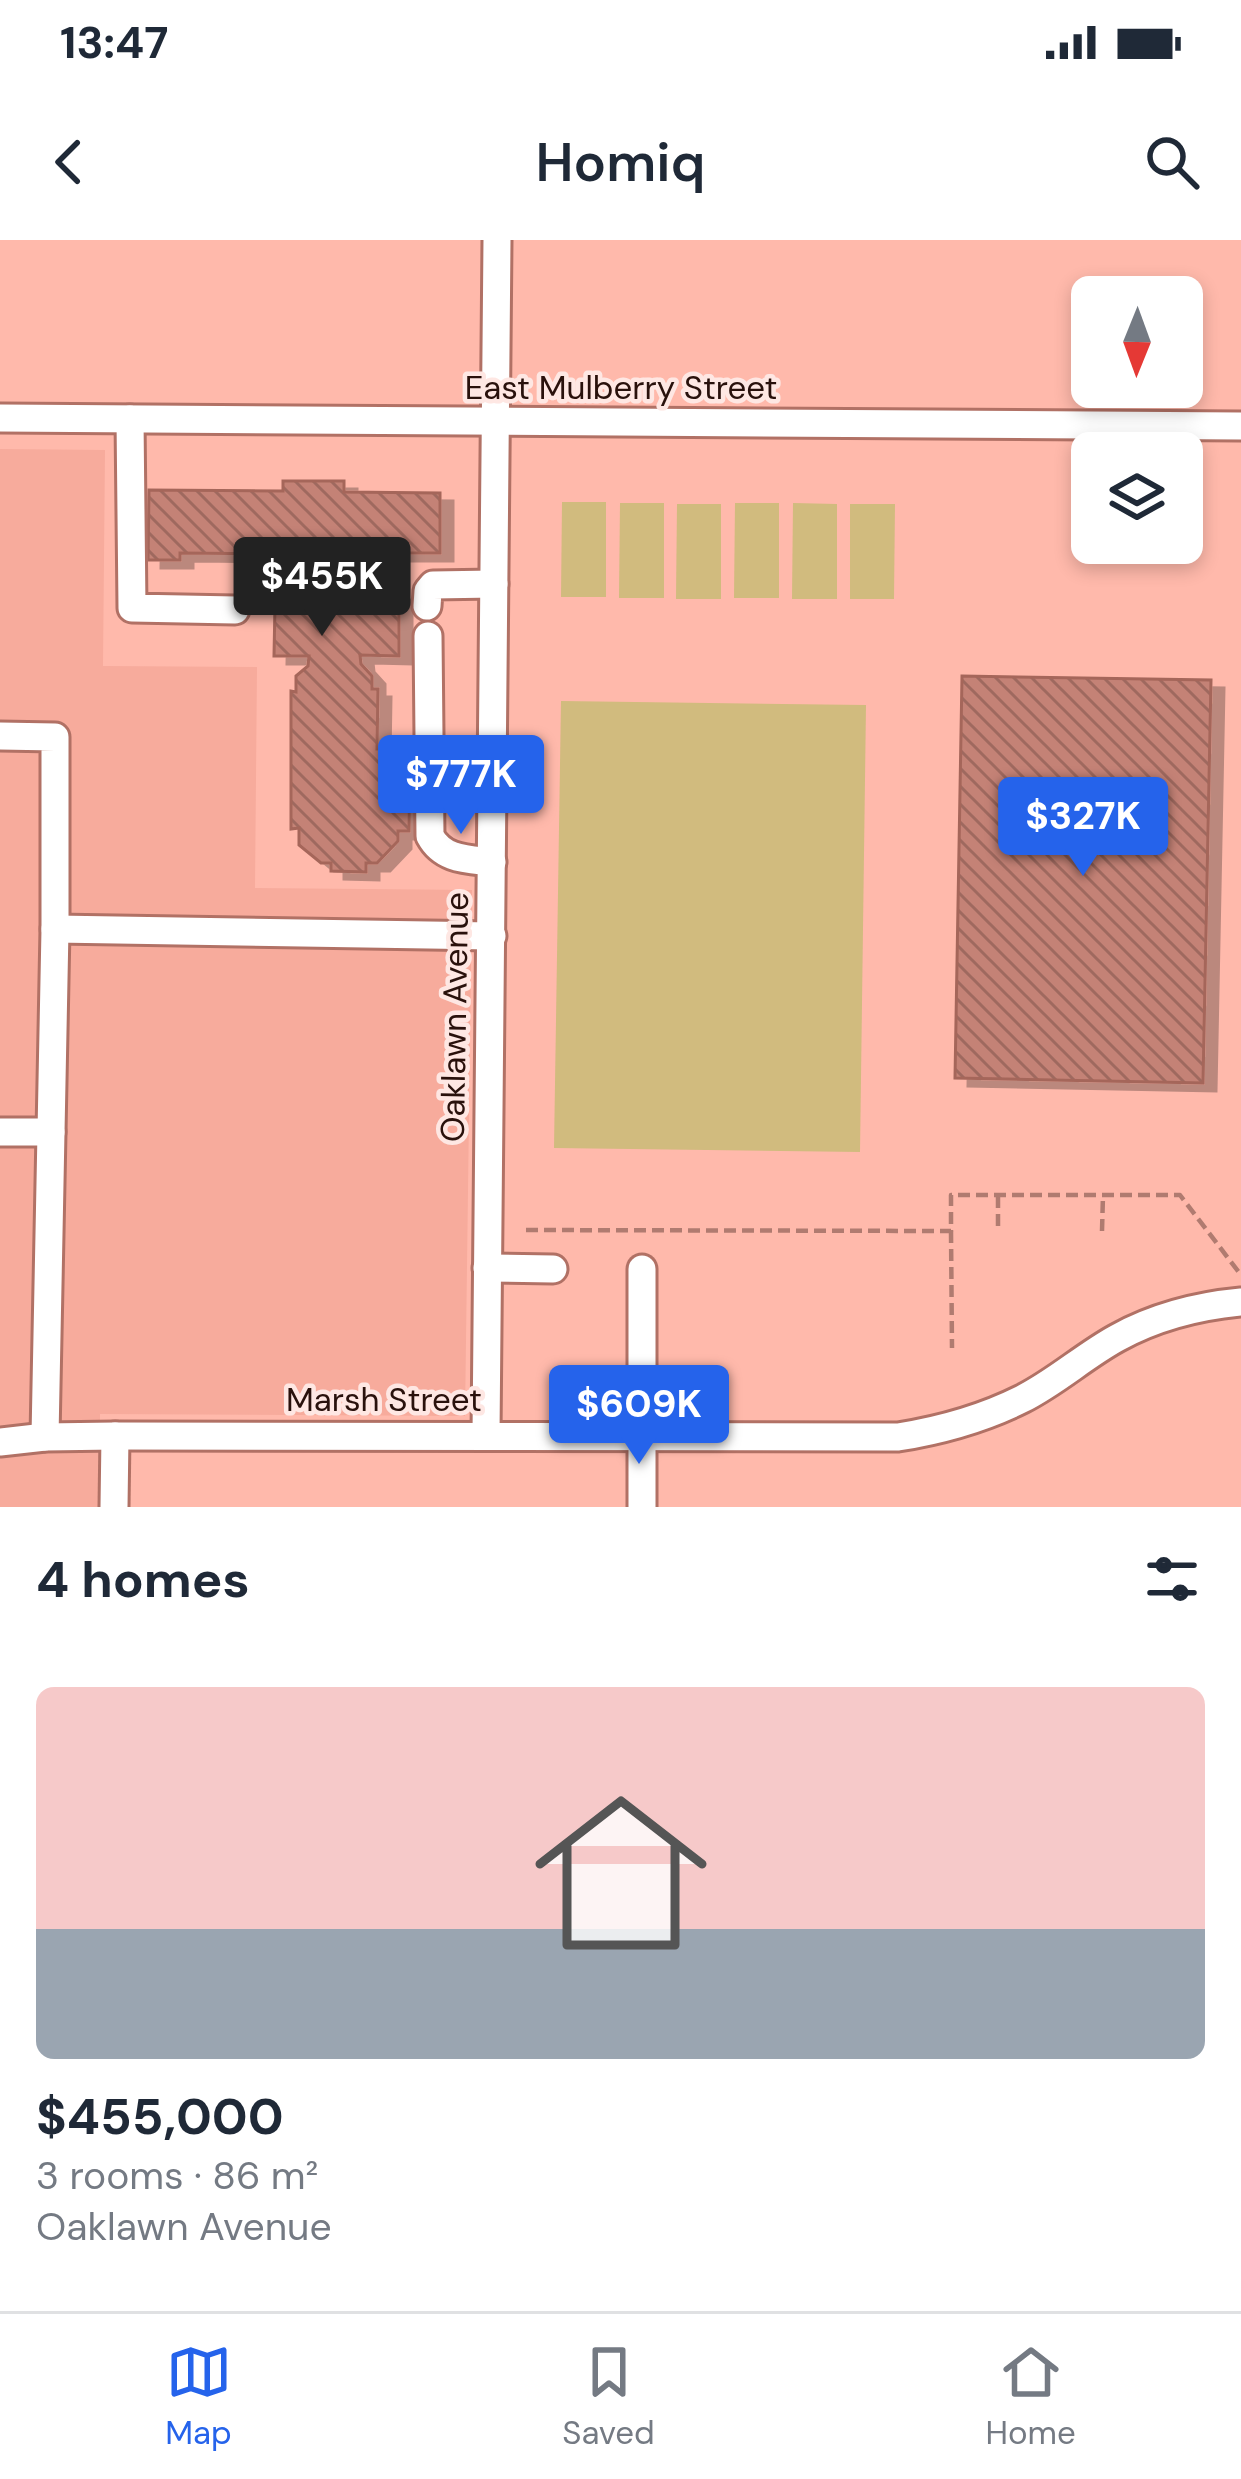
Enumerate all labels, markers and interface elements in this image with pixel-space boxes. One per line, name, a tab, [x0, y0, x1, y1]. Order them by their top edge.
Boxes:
text: 13:47	[60, 13, 168, 72]
text: Homiq	[536, 127, 705, 198]
icon: back	[36, 129, 102, 195]
icon: search	[1139, 129, 1205, 195]
north arrow	[1071, 276, 1203, 408]
map controls	[1071, 276, 1203, 564]
street label: East Mulberry Street	[465, 366, 777, 409]
button: layers	[1071, 432, 1203, 564]
pin: $455K	[238, 537, 406, 639]
text: $455K	[261, 550, 383, 601]
pin: $777K	[377, 735, 545, 837]
text: $777K	[405, 748, 517, 799]
pin: $327K	[999, 777, 1167, 879]
text: $327K	[1025, 790, 1141, 841]
street label: Oaklawn Avenue	[431, 892, 478, 1142]
pin: $609K	[555, 1365, 723, 1467]
street label: Marsh Street	[286, 1378, 482, 1421]
text: $609K	[576, 1378, 702, 1429]
text: 4 homes	[36, 1546, 250, 1613]
icon: filters	[1139, 1546, 1205, 1612]
icon: home	[513, 1765, 729, 1981]
text: $455,000	[36, 2083, 284, 2150]
text: 3 rooms · 86 m²	[36, 2150, 318, 2201]
text: Oaklawn Avenue	[36, 2201, 332, 2252]
tab: Map	[165, 2339, 232, 2454]
tab: Saved	[562, 2339, 655, 2454]
tab: Home	[985, 2339, 1076, 2454]

